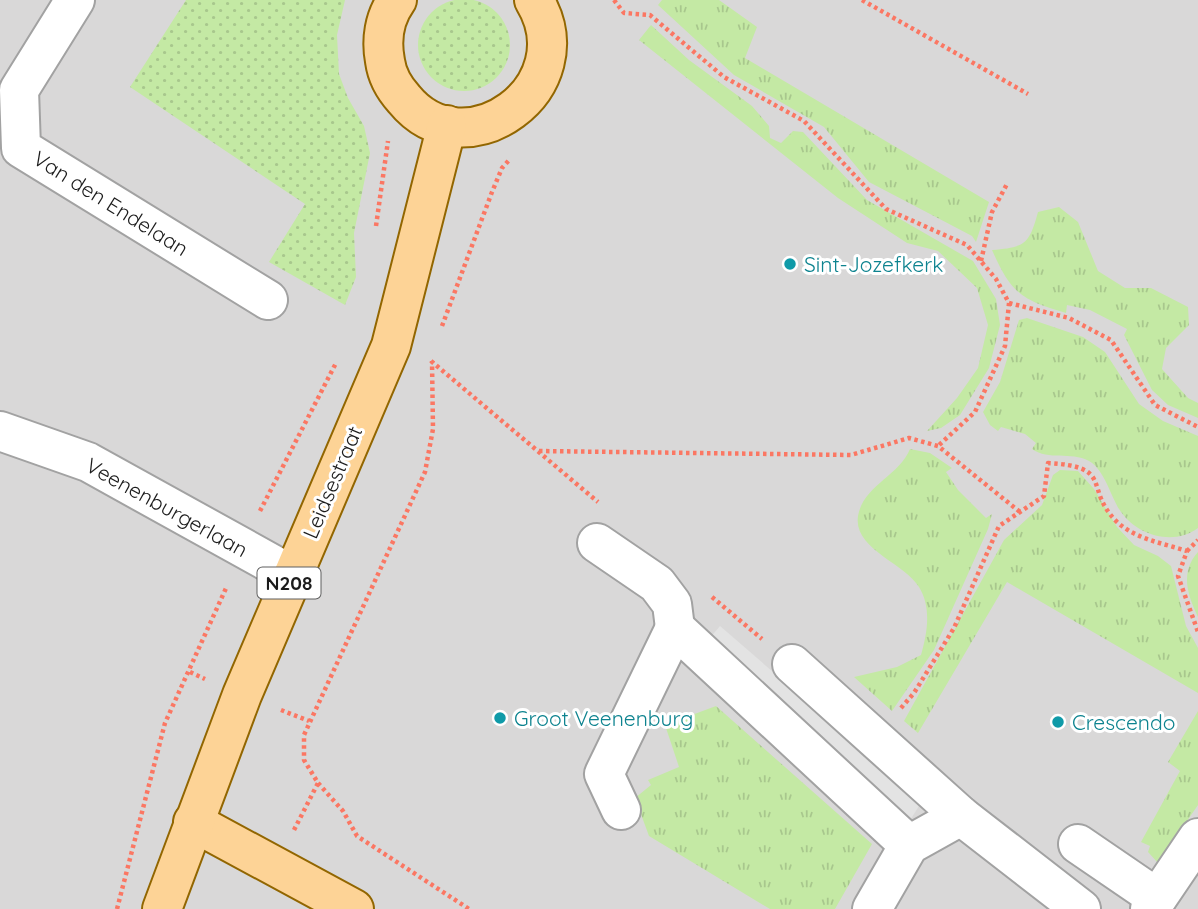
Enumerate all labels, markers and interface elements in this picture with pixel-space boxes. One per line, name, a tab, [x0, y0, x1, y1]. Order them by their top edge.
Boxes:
street label: Van den Endelaan	[29, 145, 193, 261]
place label: Sint-Jozefkerk	[804, 251, 943, 277]
marker: Sint-Jozefkerk	[782, 256, 798, 272]
street label: Leidsestraat	[297, 422, 367, 542]
street label: Veenenburgerlaan	[82, 452, 252, 562]
road number: N208	[258, 568, 320, 598]
place label: Groot Veenenburg	[514, 705, 693, 731]
place label: Crescendo	[1072, 709, 1175, 735]
marker: Groot Veenenburg	[492, 710, 508, 726]
marker: Crescendo	[1050, 714, 1066, 730]

